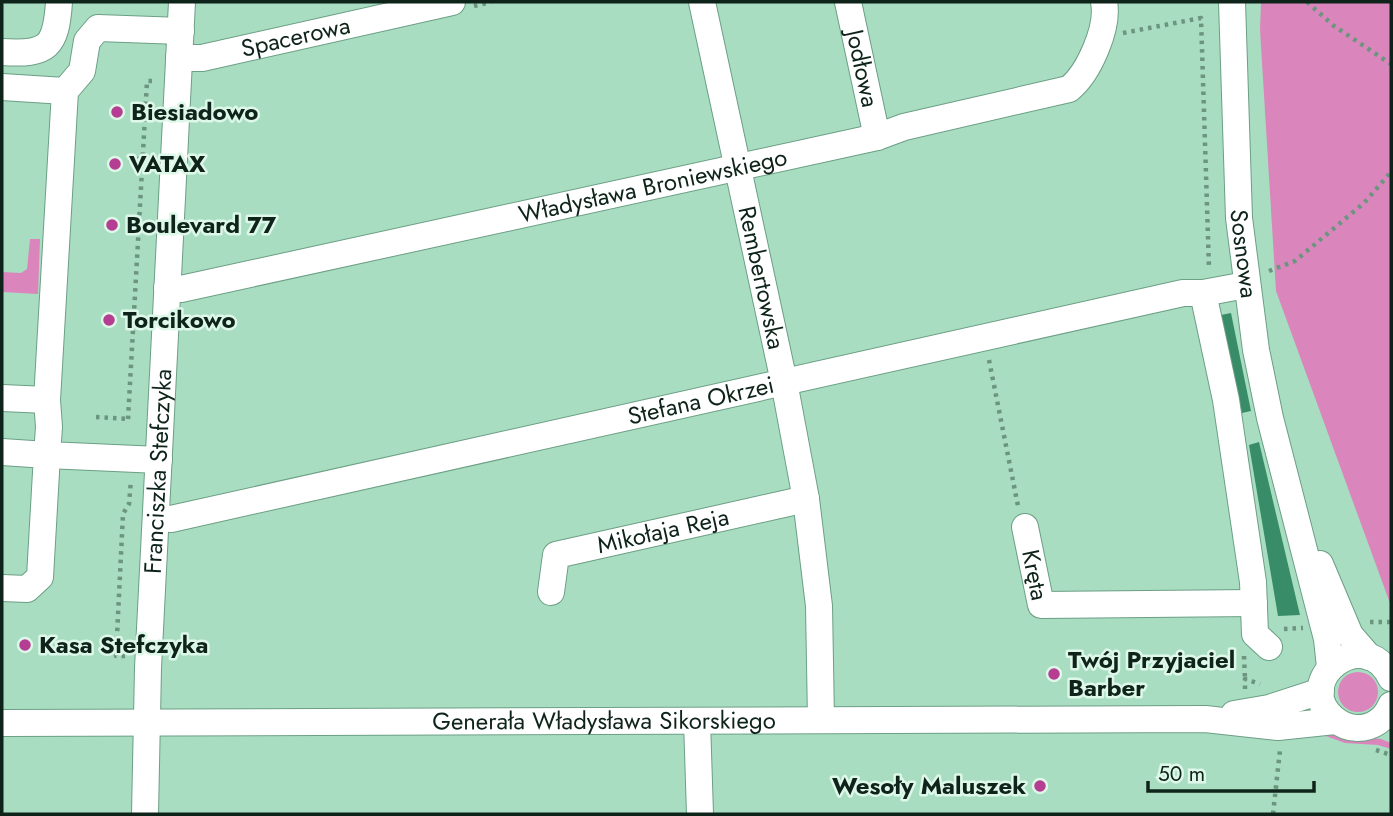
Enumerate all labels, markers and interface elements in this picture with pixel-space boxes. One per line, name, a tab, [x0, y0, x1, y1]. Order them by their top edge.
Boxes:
street label: Spacerowa	[238, 7, 353, 66]
street label: Jodłowa	[837, 23, 888, 111]
place label: Biesiadowo	[131, 94, 259, 129]
marker: Biesiadowo	[109, 104, 125, 120]
street label: Władysława Broniewskiego	[515, 139, 790, 232]
place label: VATAX	[128, 146, 206, 181]
marker: VATAX	[107, 156, 123, 172]
street label: Rembertowska	[730, 203, 794, 352]
place label: Boulevard 77	[126, 207, 277, 242]
street label: Sosnowa	[1222, 209, 1267, 300]
marker: Boulevard 77	[104, 217, 120, 233]
place label: Torcikowo	[123, 302, 236, 337]
marker: Torcikowo	[101, 312, 117, 328]
street label: Stefana Okrzei	[624, 367, 777, 433]
street label: Franciszka Stefczyka	[135, 368, 180, 575]
street label: Mikołaja Reja	[594, 499, 732, 562]
street label: Kręta	[1013, 546, 1058, 603]
place label: Kasa Stefczyka	[39, 627, 208, 662]
marker: Kasa Stefczyka	[17, 637, 33, 653]
place label: Twój Przyjaciel Barber	[1068, 642, 1235, 705]
marker: Twój Przyjaciel Barber	[1046, 666, 1062, 682]
street label: Generała Władysława Sikorskiego	[432, 702, 776, 739]
scale bar	[1148, 750, 1314, 794]
text: 50 m	[1158, 759, 1205, 789]
place label: Wesoły Maluszek	[832, 768, 1026, 803]
marker: Wesoły Maluszek	[1032, 778, 1048, 794]

